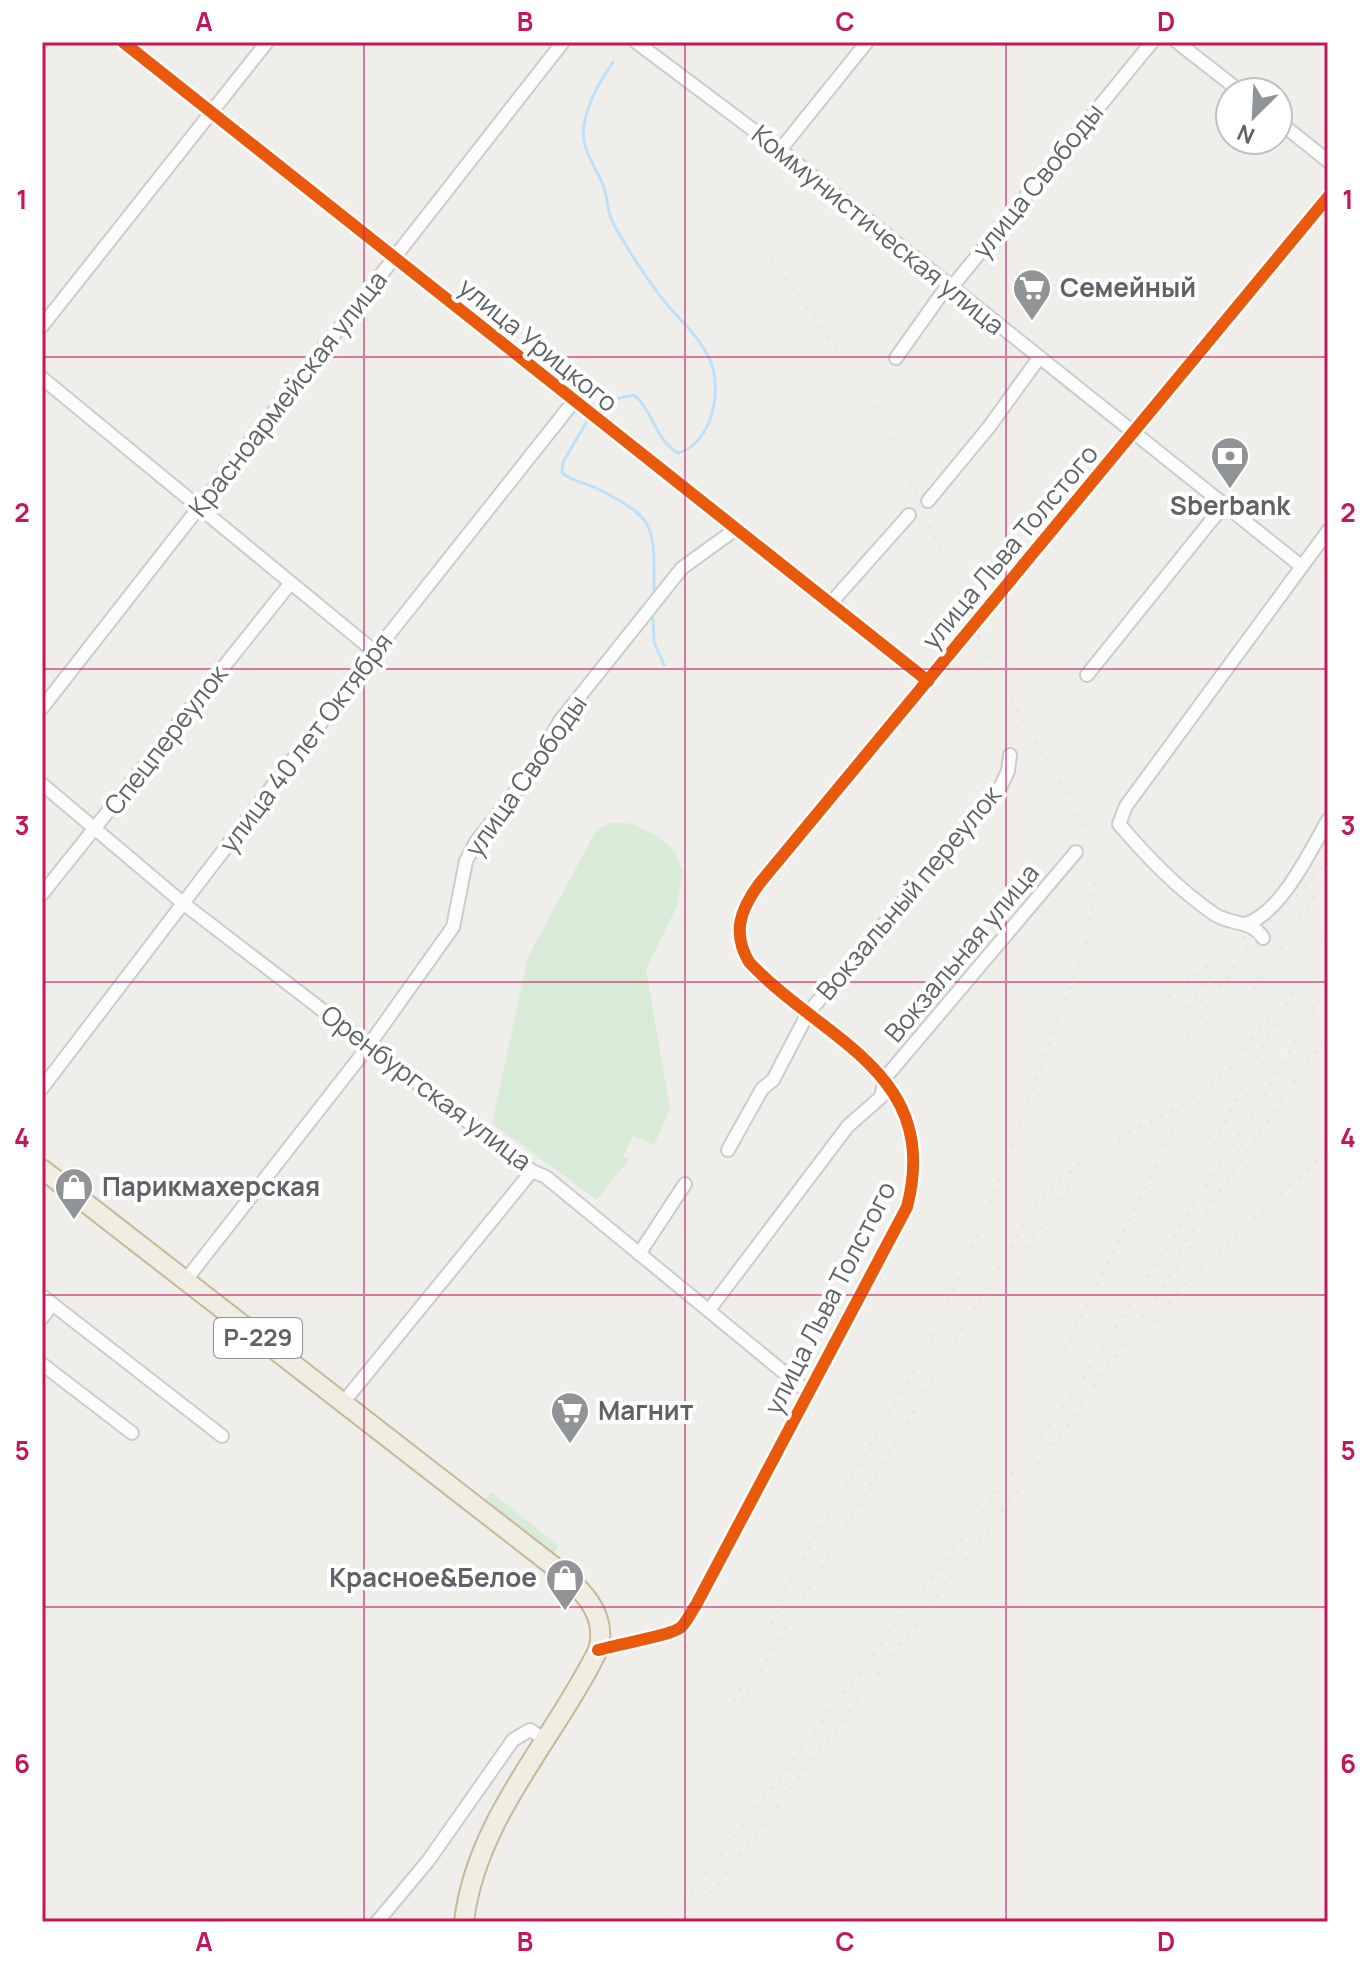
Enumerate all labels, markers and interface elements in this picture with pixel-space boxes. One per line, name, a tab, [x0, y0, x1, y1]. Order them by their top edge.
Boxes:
text: A	[195, 3, 213, 39]
text: B	[517, 3, 533, 39]
text: C	[835, 3, 855, 39]
text: D	[1157, 3, 1175, 39]
north arrow	[1214, 76, 1294, 156]
street label: улица Свободы	[963, 95, 1111, 266]
street label: Коммунистическая улица	[745, 116, 1013, 343]
text: N	[1233, 117, 1259, 151]
text: 1	[16, 181, 28, 217]
text: 1	[1342, 181, 1354, 217]
street label: Красноармейская улица	[180, 263, 395, 524]
supermarket icon: Семейный	[1011, 267, 1053, 322]
street label: улица Урицкого	[451, 269, 626, 420]
place label: Семейный	[1060, 269, 1196, 305]
bank icon: Sberbank	[1209, 435, 1251, 490]
street label: улица Льва Толстого	[913, 436, 1106, 656]
place label: Sberbank	[1170, 487, 1291, 523]
text: 2	[14, 494, 30, 530]
text: 2	[1340, 494, 1356, 530]
street label: улица 40 лет Октября	[210, 625, 400, 860]
street label: Спецпереулок	[95, 656, 236, 822]
street label: улица Свободы	[456, 687, 594, 864]
street label: Вокзальный переулок	[808, 777, 1009, 1007]
text: 3	[14, 807, 30, 843]
text: 3	[1340, 807, 1356, 843]
street label: Вокзальная улица	[876, 855, 1047, 1049]
street label: Оренбургская улица	[314, 996, 539, 1178]
text: 4	[14, 1119, 30, 1155]
text: 4	[1340, 1119, 1356, 1155]
shop icon: Парикмахерская	[53, 1166, 95, 1221]
place label: Парикмахерская	[102, 1168, 320, 1204]
street label: улица Льва Толстого	[755, 1175, 904, 1420]
road number: Р-229	[214, 1318, 302, 1358]
supermarket icon: Магнит	[549, 1390, 591, 1445]
place label: Магнит	[598, 1392, 694, 1428]
text: 5	[14, 1432, 30, 1468]
text: 5	[1340, 1432, 1356, 1468]
shop icon: Красное&Белое	[544, 1557, 586, 1612]
place label: Красное&Белое	[329, 1559, 537, 1595]
text: 6	[14, 1745, 30, 1781]
text: 6	[1340, 1745, 1356, 1781]
text: A	[195, 1923, 213, 1959]
text: B	[517, 1923, 533, 1959]
text: C	[835, 1923, 855, 1959]
text: D	[1157, 1923, 1175, 1959]

